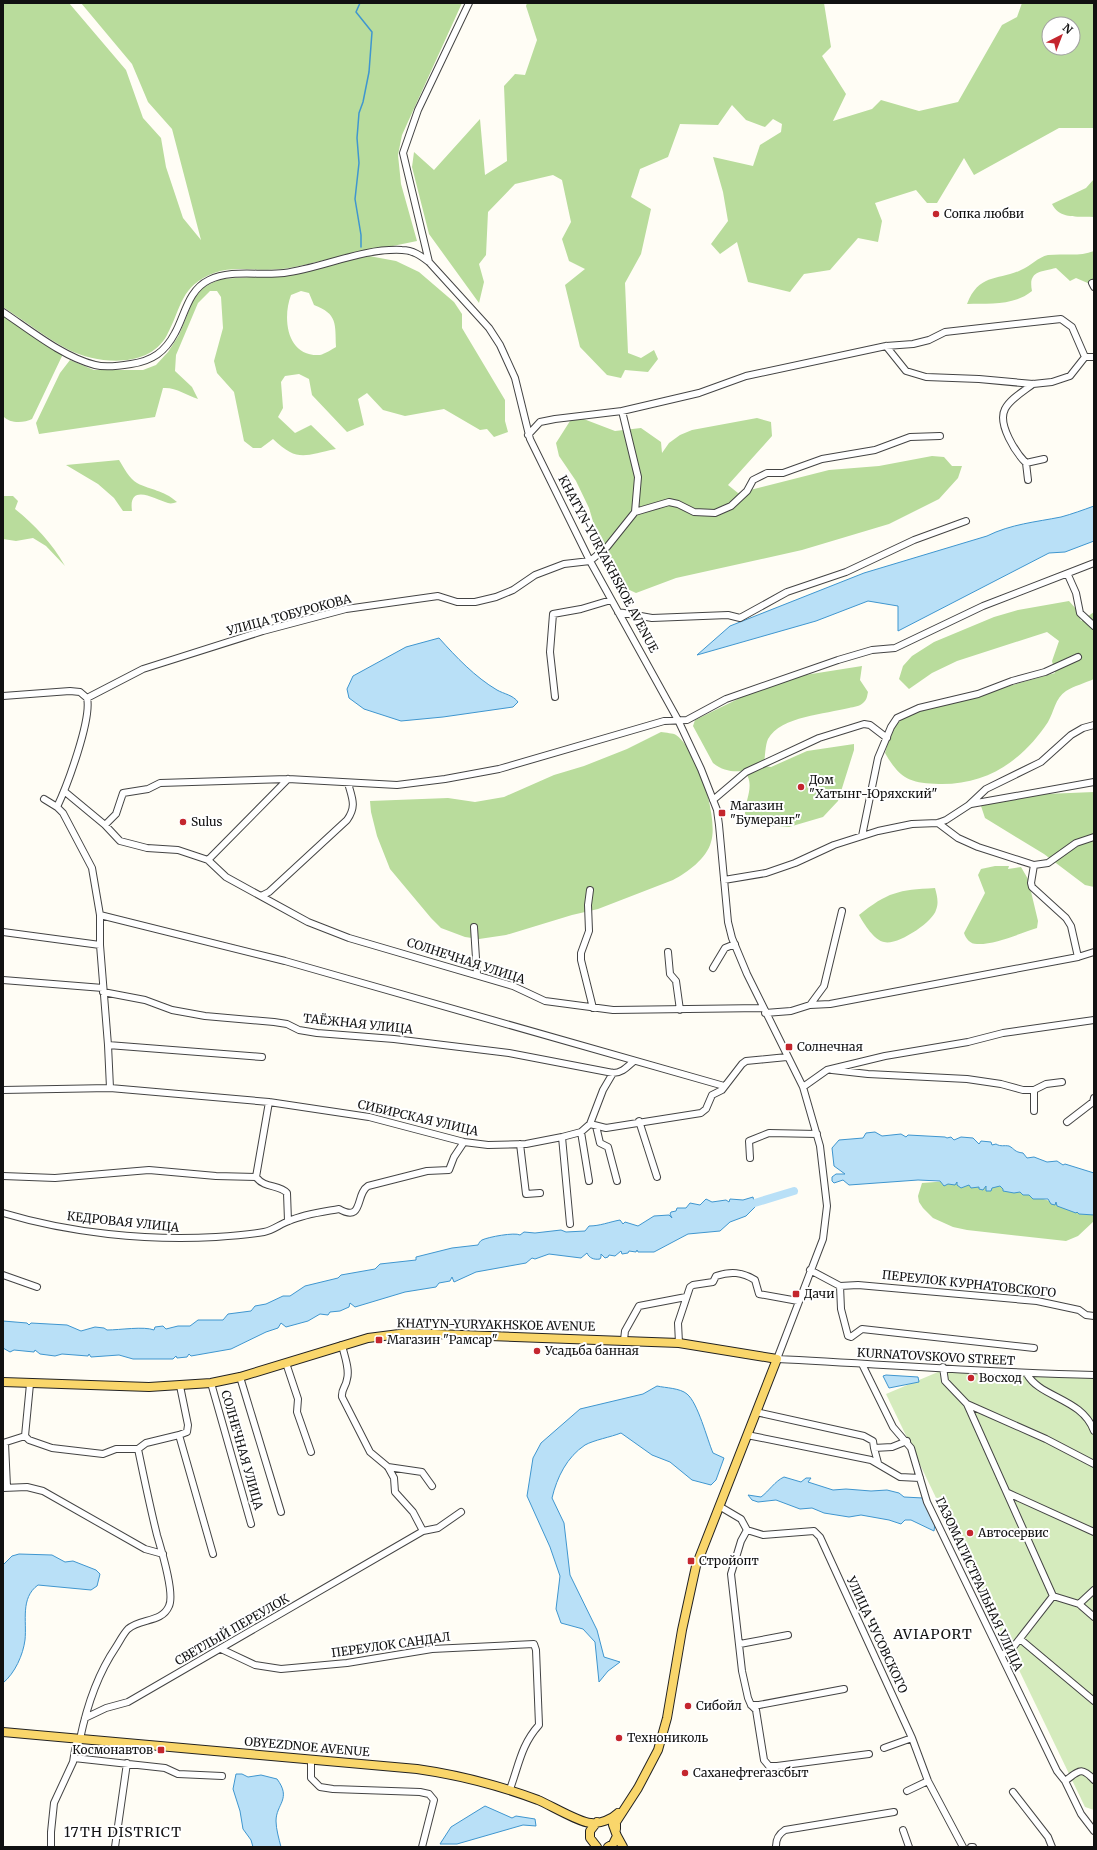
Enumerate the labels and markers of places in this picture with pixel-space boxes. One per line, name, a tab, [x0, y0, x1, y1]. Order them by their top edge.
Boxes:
place label: Сопка любви	[944, 206, 1024, 221]
marker: Сопка любви	[931, 209, 941, 219]
place label: Дом "Хатынг-Юряхский"	[809, 772, 938, 801]
marker: Дом "Хатынг-Юряхский"	[796, 782, 806, 792]
place label: Магазин "Бумеранг"	[730, 798, 801, 827]
marker: Магазин "Бумеранг"	[717, 808, 727, 818]
place label: Sulus	[191, 814, 223, 829]
marker: Sulus	[178, 817, 188, 827]
place label: Солнечная	[797, 1039, 863, 1054]
marker: Солнечная	[784, 1042, 794, 1052]
place label: Дачи	[804, 1286, 834, 1301]
marker: Дачи	[791, 1289, 801, 1299]
place label: Магазин "Рамсар"	[387, 1332, 498, 1347]
marker: Магазин "Рамсар"	[374, 1335, 384, 1345]
place label: Усадьба банная	[544, 1343, 639, 1358]
marker: Усадьба банная	[532, 1346, 542, 1356]
place label: Восход	[979, 1370, 1022, 1385]
marker: Восход	[966, 1373, 976, 1383]
place label: Автосервис	[977, 1525, 1049, 1540]
marker: Автосервис	[965, 1528, 975, 1538]
place label: Стройопт	[699, 1553, 759, 1568]
marker: Стройопт	[686, 1556, 696, 1566]
place label: Сибойл	[696, 1698, 742, 1713]
marker: Сибойл	[683, 1701, 693, 1711]
place label: Технониколь	[627, 1730, 708, 1745]
marker: Технониколь	[614, 1733, 624, 1743]
place label: Космонавтов	[72, 1742, 153, 1757]
marker: Космонавтов	[156, 1745, 166, 1755]
place label: Саханефтегазсбыт	[693, 1765, 808, 1780]
marker: Саханефтегазсбыт	[680, 1768, 690, 1778]

